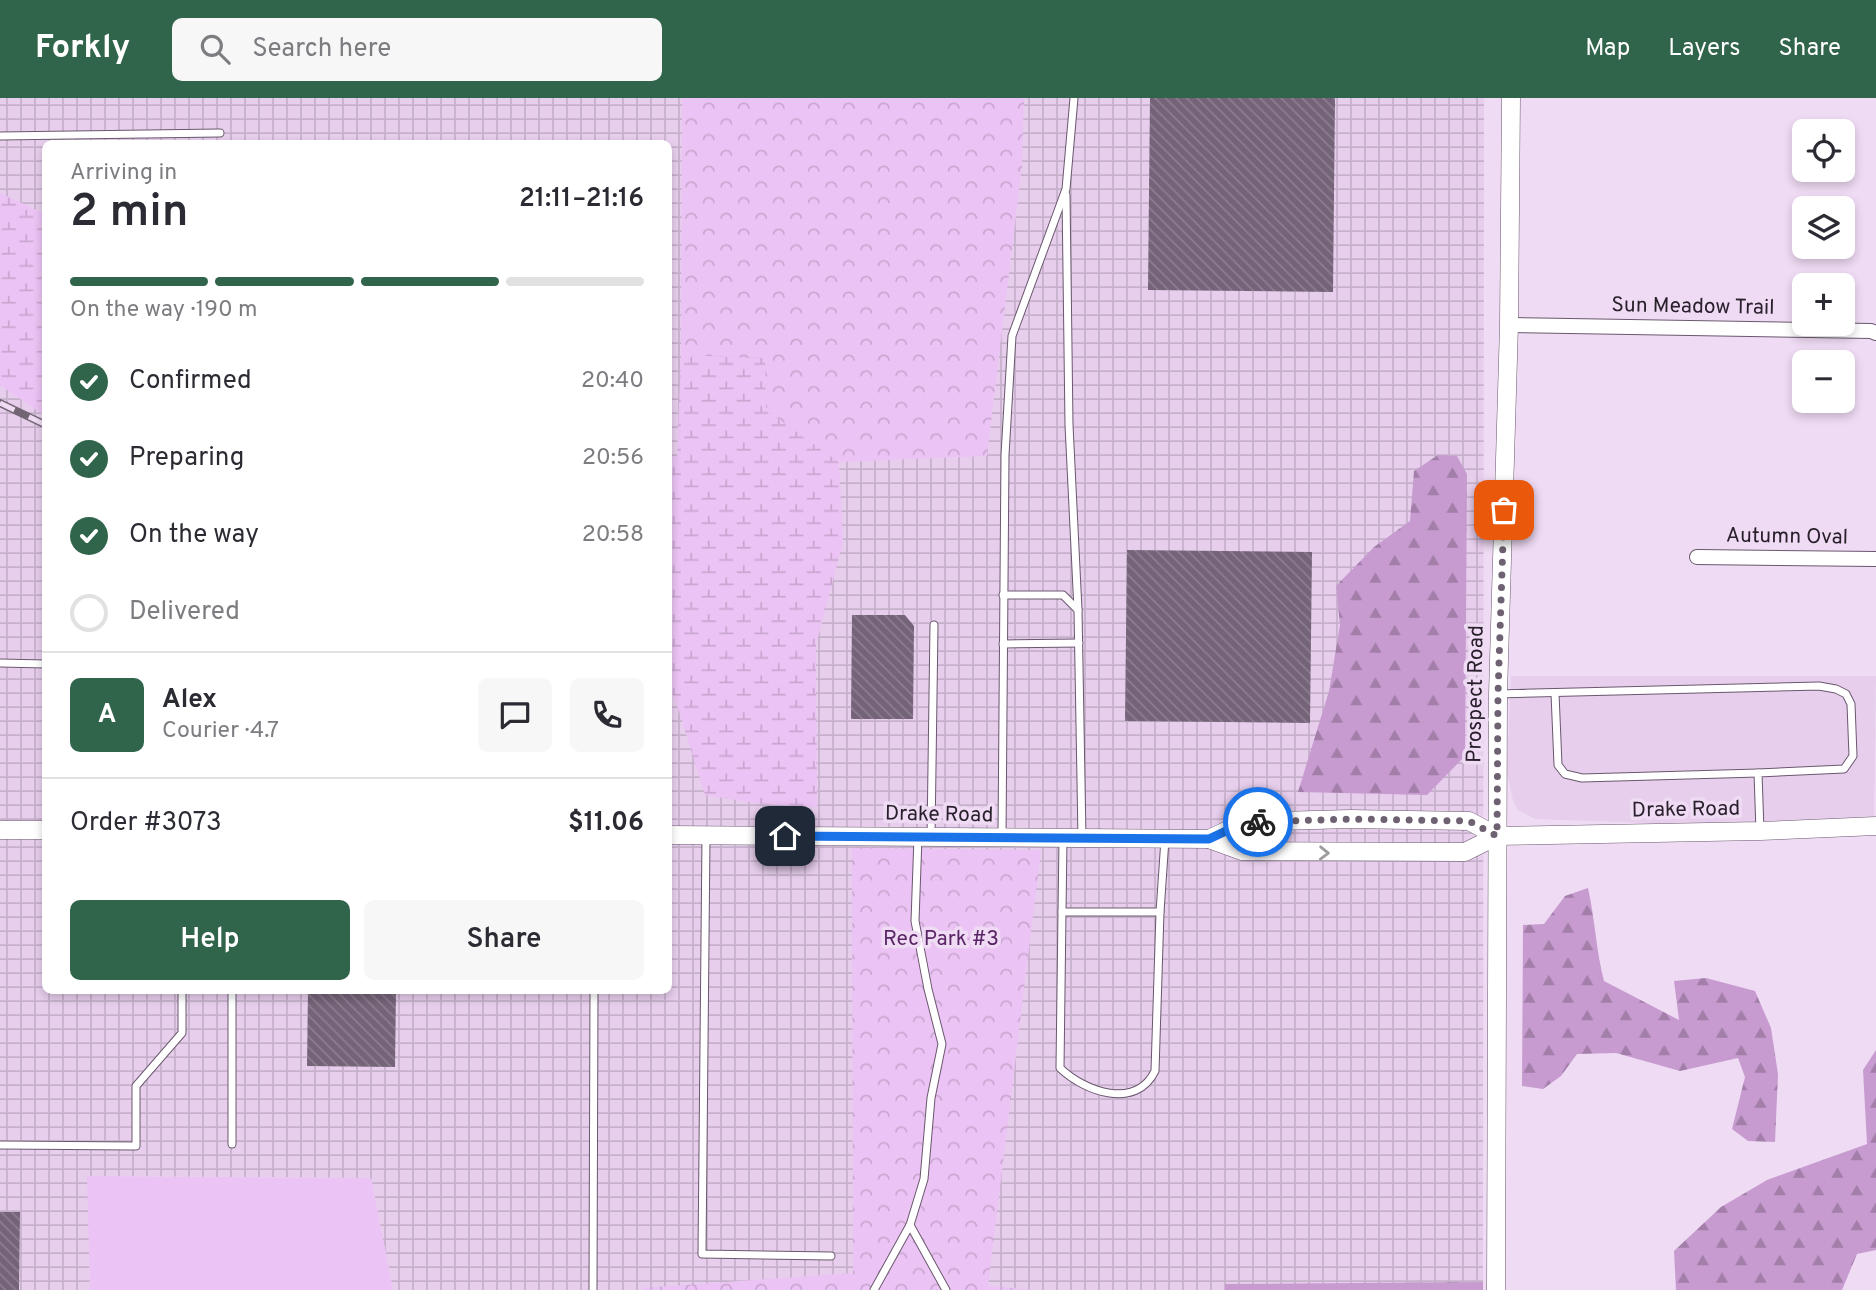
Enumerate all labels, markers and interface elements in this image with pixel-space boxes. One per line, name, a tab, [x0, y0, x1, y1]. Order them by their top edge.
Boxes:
search box	[172, 18, 662, 81]
text: Forkly	[35, 28, 130, 70]
icon: search	[196, 30, 234, 68]
text: Search here	[252, 33, 391, 66]
text: Map	[1585, 34, 1630, 64]
text: Layers	[1668, 34, 1740, 64]
text: Share	[1778, 34, 1841, 64]
map controls	[1792, 119, 1855, 413]
button: locate	[1792, 119, 1855, 182]
text: Arriving in	[70, 159, 177, 188]
text: 21:11–21:16	[519, 183, 644, 216]
text: 2 min	[70, 184, 189, 243]
button: layers	[1792, 196, 1855, 259]
button: +	[1792, 273, 1855, 336]
street label: Sun Meadow Trail	[1611, 292, 1775, 322]
text: On the way · 190 m	[70, 296, 258, 325]
button: −	[1792, 350, 1855, 413]
icon: check	[70, 363, 108, 401]
text: Confirmed	[129, 365, 252, 398]
text: 20:40	[581, 367, 644, 396]
icon: check	[70, 440, 108, 478]
text: Preparing	[129, 442, 244, 475]
text: 20:56	[582, 444, 644, 473]
pin	[1474, 480, 1534, 540]
icon: bag	[1485, 491, 1523, 529]
icon: check	[70, 517, 108, 555]
text: On the way	[129, 519, 259, 552]
text: 20:58	[582, 521, 644, 550]
street label: Autumn Oval	[1726, 522, 1848, 552]
text: Delivered	[129, 596, 240, 629]
street label: Prospect Road	[1461, 625, 1491, 763]
button: chat	[478, 678, 552, 752]
button: phone	[570, 678, 644, 752]
text: Alex	[162, 684, 217, 717]
text: A	[98, 699, 116, 732]
text: Courier · 4.7	[162, 717, 279, 746]
courier	[1223, 787, 1293, 857]
street label: Drake Road	[1631, 796, 1741, 824]
street label: Drake Road	[884, 801, 994, 829]
icon: bike	[1239, 803, 1277, 841]
pin	[755, 806, 815, 866]
text: Order #3073	[70, 807, 222, 840]
text: $11.06	[568, 807, 644, 840]
icon: home	[766, 817, 804, 855]
one-way arrow	[1318, 845, 1329, 860]
button: Help	[70, 900, 350, 980]
button: Share	[364, 900, 644, 980]
park label: Rec Park #3	[883, 926, 999, 953]

